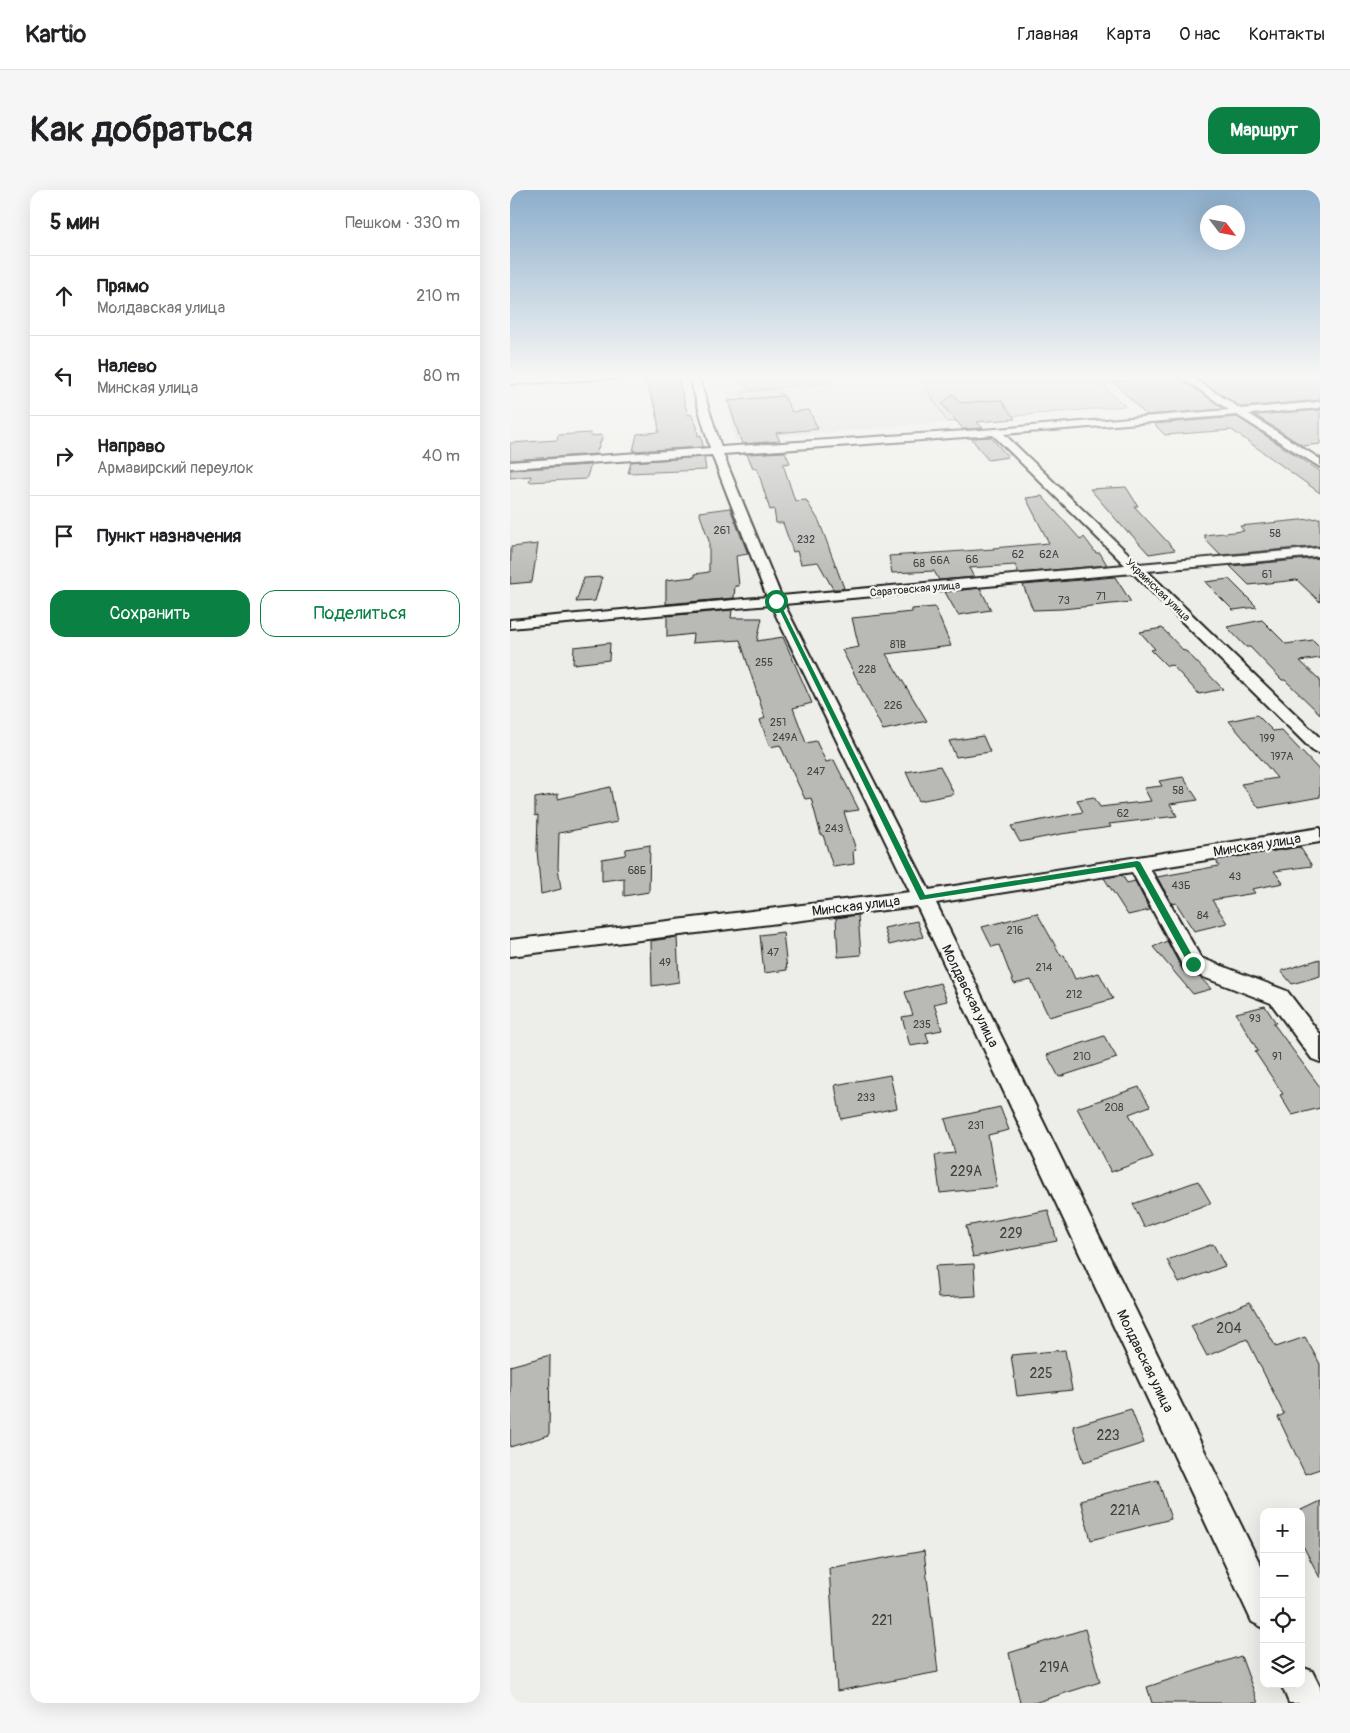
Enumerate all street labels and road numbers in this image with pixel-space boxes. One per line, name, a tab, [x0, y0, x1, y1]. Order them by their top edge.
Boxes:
street label: Украинская улица	[1123, 556, 1193, 624]
street label: Саратовская улица	[869, 579, 961, 599]
street label: Минская улица	[1212, 830, 1302, 860]
street label: Минская улица	[811, 892, 901, 920]
street label: Молдавская улица	[938, 942, 1002, 1050]
street label: Молдавская улица	[1113, 1307, 1177, 1415]

